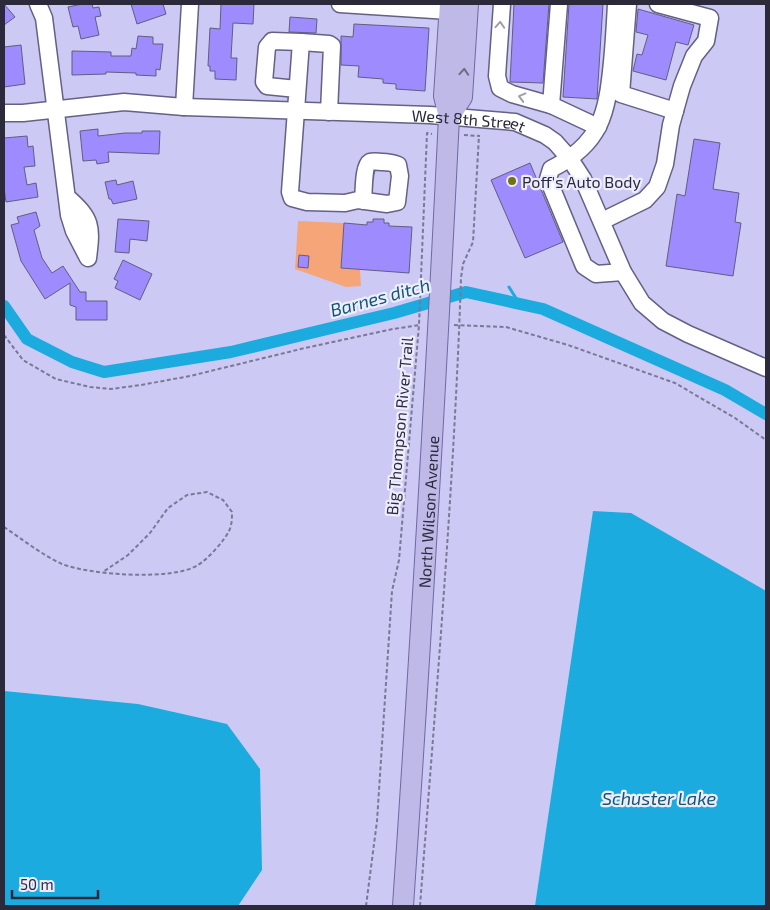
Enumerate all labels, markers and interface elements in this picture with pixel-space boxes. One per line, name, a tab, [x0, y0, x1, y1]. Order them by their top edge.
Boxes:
one-way arrow	[495, 21, 506, 29]
one-way arrow	[458, 68, 469, 76]
one-way arrow	[518, 92, 526, 103]
street label: West 8th Street	[411, 105, 529, 135]
place label: Poff's Auto Body	[522, 172, 641, 191]
marker: Poff's Auto Body	[506, 175, 518, 187]
water label: Barnes ditch	[328, 273, 432, 321]
street label: Big Thompson River Trail	[382, 336, 416, 516]
street label: North Wilson Avenue	[414, 435, 442, 589]
water label: Schuster Lake	[602, 787, 716, 809]
scale bar	[12, 868, 99, 900]
text: 50 m	[20, 875, 54, 893]

